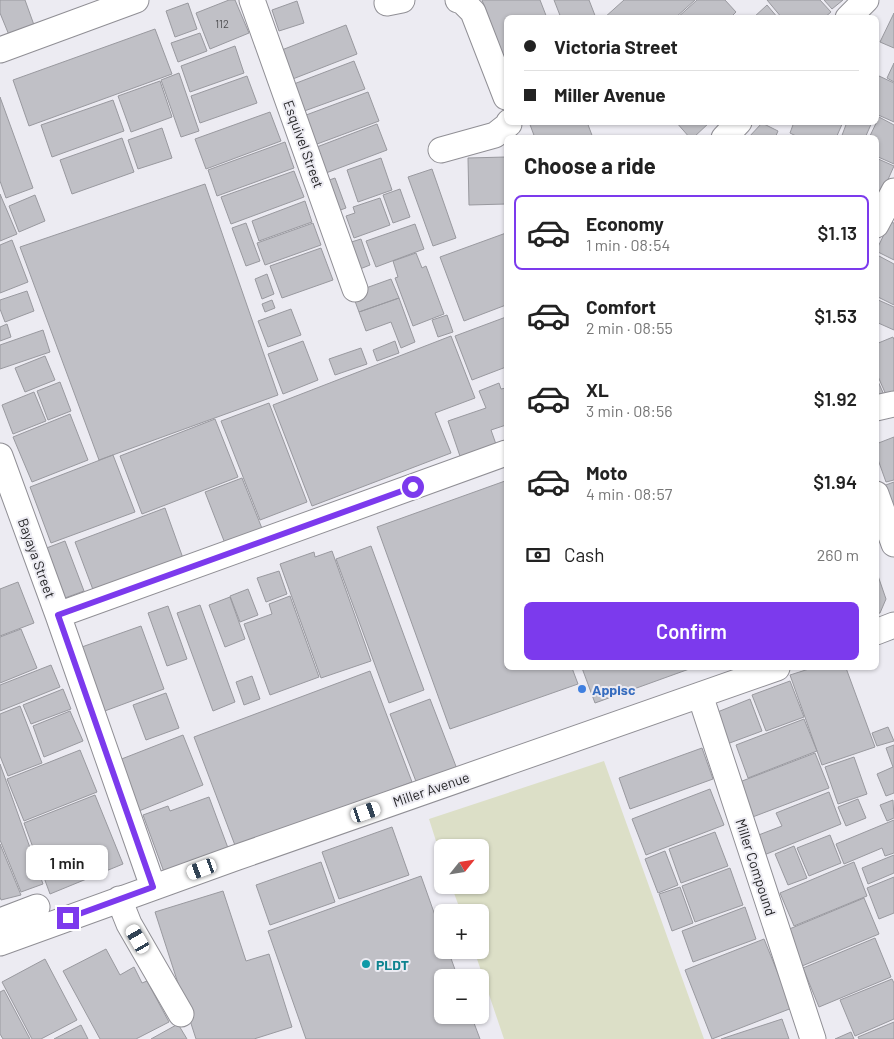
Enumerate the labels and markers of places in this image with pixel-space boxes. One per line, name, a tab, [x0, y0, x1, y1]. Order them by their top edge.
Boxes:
place label: Appisc	[592, 681, 636, 698]
marker: Appisc	[576, 683, 588, 695]
place label: PLDT	[376, 956, 409, 973]
marker: PLDT	[360, 958, 372, 970]

